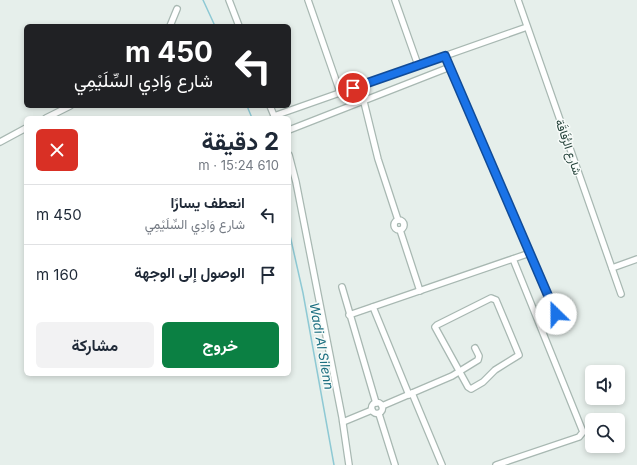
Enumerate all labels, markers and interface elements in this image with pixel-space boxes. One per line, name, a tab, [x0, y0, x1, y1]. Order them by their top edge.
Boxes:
text: 450 m	[125, 35, 213, 69]
icon: left	[227, 40, 279, 92]
text: شارع وَادِي السِّلَيْمِي	[74, 70, 213, 91]
pin	[336, 71, 370, 105]
icon: arrive	[342, 77, 364, 99]
street label: شارع الرُّفَاقَة	[551, 117, 586, 177]
text: 2 دقيقة	[202, 127, 279, 156]
button: close	[36, 129, 78, 171]
text: 610 m · 15:24	[198, 157, 279, 173]
text: انعطف يسارًا	[170, 193, 245, 212]
icon: left	[257, 204, 279, 226]
text: 450 m	[36, 205, 82, 224]
text: شارع وَادِي السِّلَيْمِي	[145, 216, 245, 232]
text: الوصول إلى الوجهة	[134, 263, 245, 282]
icon: arrive	[257, 264, 279, 286]
text: 160 m	[36, 265, 78, 284]
position arrow	[535, 293, 577, 335]
water label: Wadi Al Silenn	[306, 301, 338, 391]
button: مشاركة	[36, 322, 154, 368]
button: خروج	[162, 322, 279, 368]
map controls	[585, 365, 625, 453]
button: sound	[585, 365, 625, 405]
button: search	[585, 413, 625, 453]

